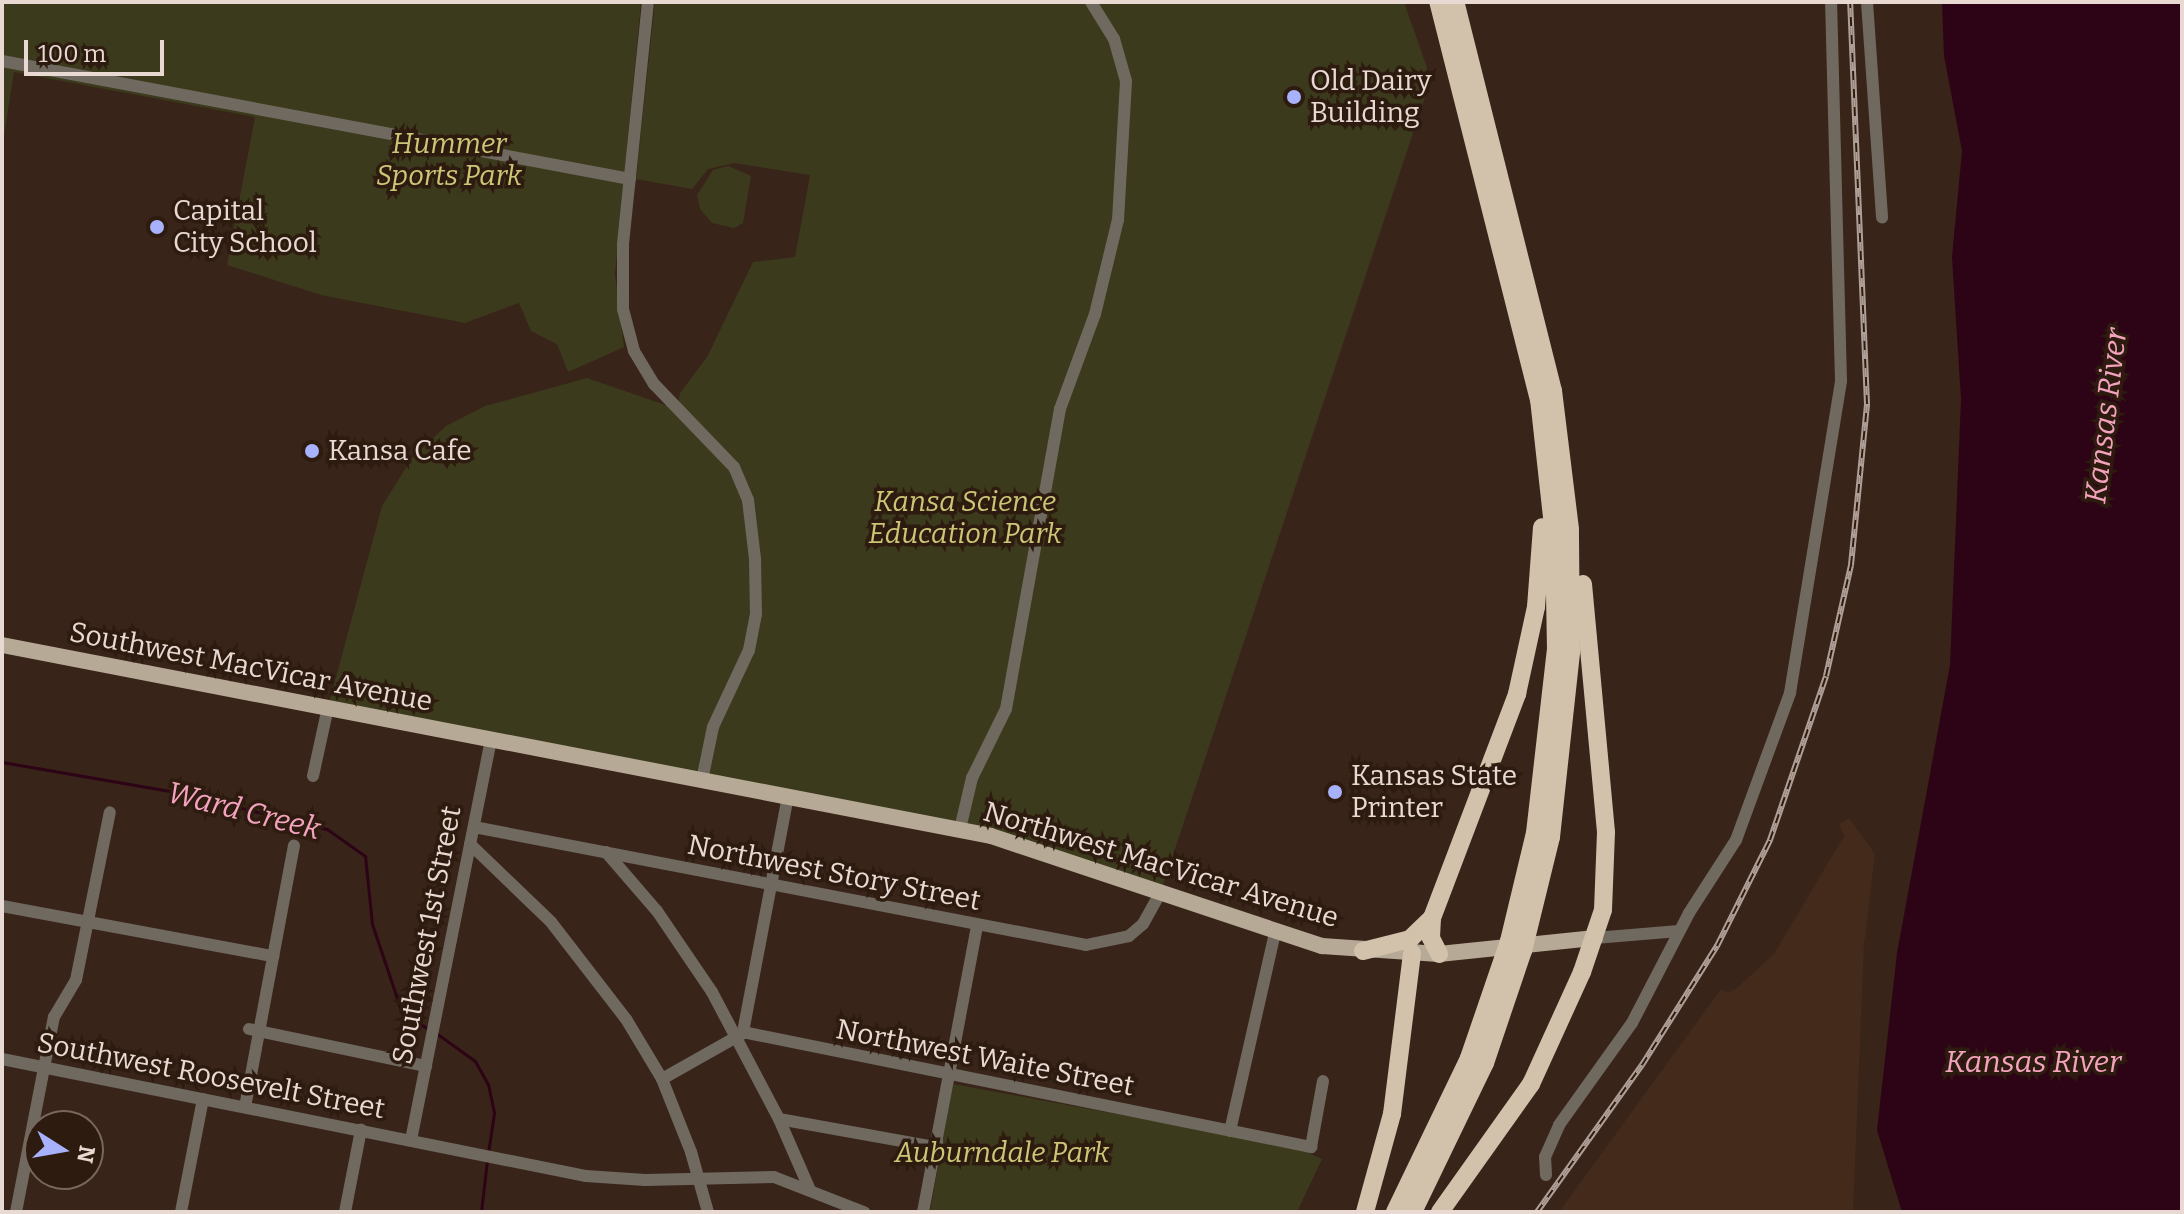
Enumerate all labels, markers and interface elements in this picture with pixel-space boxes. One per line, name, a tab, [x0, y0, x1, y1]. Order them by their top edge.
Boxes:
scale bar	[28, 24, 168, 74]
text: 100 m	[38, 40, 106, 68]
place label: Old Dairy Building	[1310, 64, 1432, 130]
marker: Old Dairy Building	[1285, 88, 1303, 106]
park label: Hummer Sports Park	[376, 127, 522, 193]
place label: Capital City School	[173, 194, 317, 260]
marker: Capital City School	[148, 218, 166, 236]
water label: Kansas River	[2077, 326, 2135, 506]
place label: Kansa Cafe	[328, 434, 472, 468]
marker: Kansa Cafe	[303, 442, 321, 460]
park label: Kansa Science Education Park	[868, 485, 1062, 551]
street label: Southwest MacVicar Avenue	[67, 615, 435, 719]
place label: Kansas State Printer	[1351, 759, 1517, 825]
water label: Ward Creek	[164, 775, 324, 847]
marker: Kansas State Printer	[1326, 783, 1344, 801]
street label: Northwest MacVicar Avenue	[980, 795, 1342, 935]
street label: Southwest 1st Street	[385, 803, 469, 1067]
street label: Northwest Story Street	[685, 828, 983, 918]
street label: Northwest Waite Street	[833, 1013, 1137, 1103]
street label: Southwest Roosevelt Street	[34, 1026, 388, 1126]
water label: Kansas River	[1945, 1044, 2121, 1080]
north arrow	[24, 1110, 104, 1190]
park label: Auburndale Park	[895, 1136, 1109, 1170]
text: N	[71, 1143, 101, 1165]

